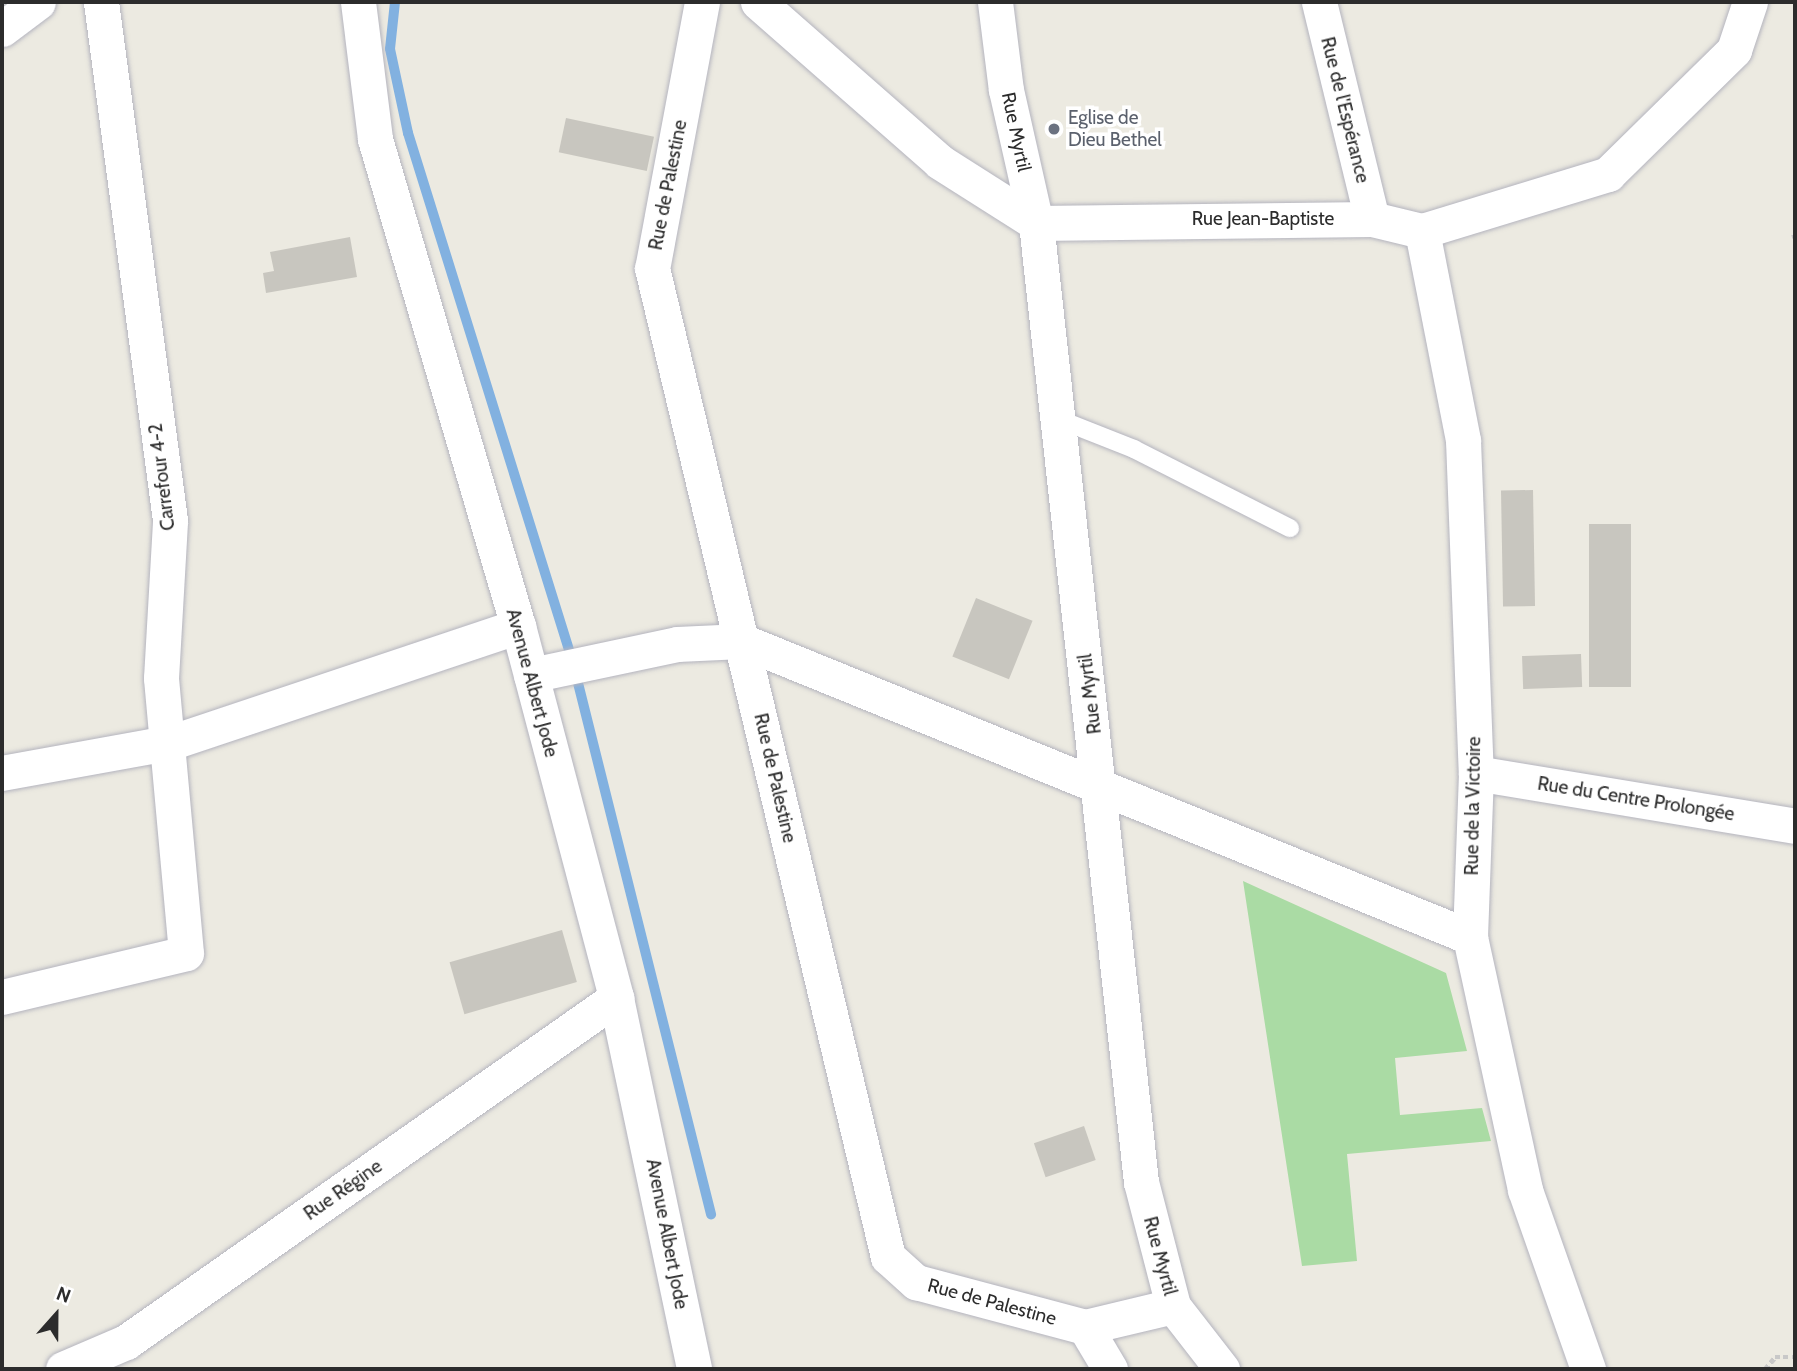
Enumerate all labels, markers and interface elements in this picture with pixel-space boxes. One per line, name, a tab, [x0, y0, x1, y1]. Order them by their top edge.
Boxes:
street label: Rue de l'Espérance	[1316, 35, 1374, 185]
street label: Rue Myrtil	[996, 90, 1036, 174]
place label: Eglise de Dieu Bethel	[1068, 107, 1162, 151]
street label: Rue de Palestine	[644, 118, 692, 252]
marker: Eglise de Dieu Bethel	[1046, 121, 1062, 137]
street label: Rue Jean-Baptiste	[1192, 208, 1334, 230]
street label: Carrefour 4-2	[144, 422, 180, 532]
street label: Avenue Albert Jode	[501, 606, 563, 760]
street label: Rue Myrtil	[1074, 653, 1106, 735]
street label: Rue de Palestine	[749, 711, 801, 845]
street label: Rue de la Victoire	[1460, 736, 1486, 876]
street label: Rue du Centre Prolongée	[1536, 772, 1736, 826]
street label: Rue Régine	[300, 1155, 386, 1225]
street label: Avenue Albert Jode	[641, 1157, 693, 1311]
street label: Rue Myrtil	[1139, 1214, 1181, 1298]
street label: Rue de Palestine	[925, 1274, 1059, 1330]
north arrow	[21, 1280, 91, 1350]
text: N	[53, 1282, 74, 1308]

